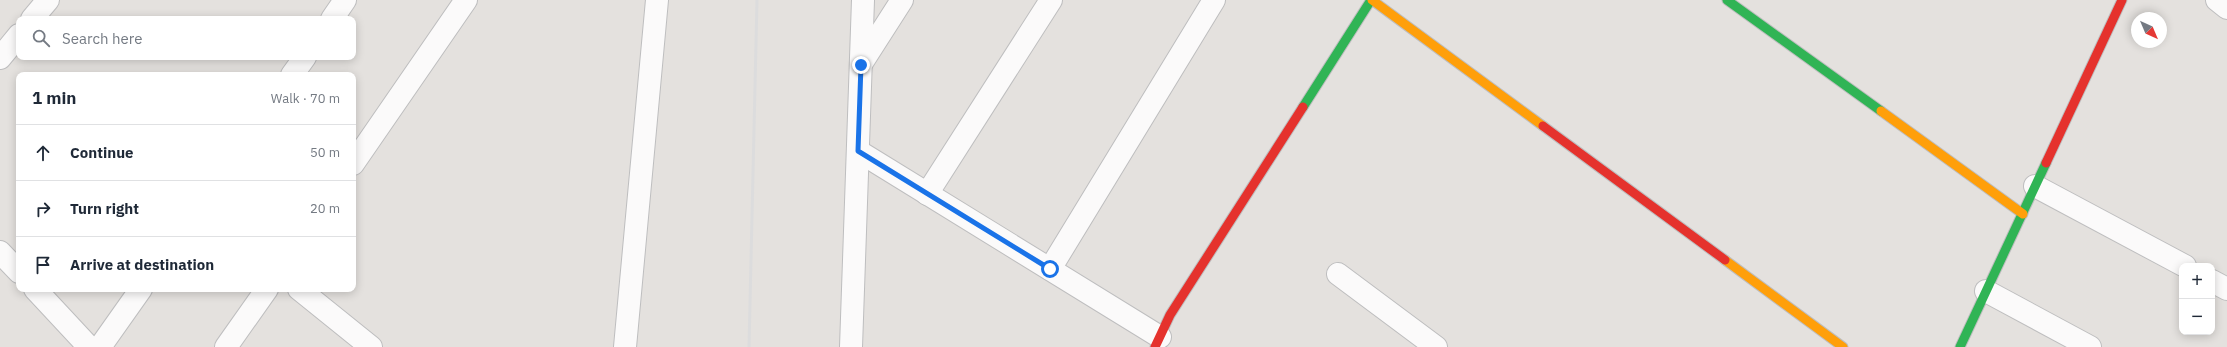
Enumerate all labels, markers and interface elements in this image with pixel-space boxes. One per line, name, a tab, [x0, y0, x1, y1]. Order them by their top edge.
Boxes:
north arrow	[2131, 12, 2167, 48]
search box	[16, 16, 356, 60]
icon: search	[30, 27, 52, 49]
text: Search here	[62, 29, 142, 48]
route end	[852, 56, 870, 74]
text: 1 min	[32, 87, 76, 109]
text: Walk · 70 m	[271, 90, 340, 107]
icon: ahead	[32, 142, 54, 164]
text: Continue	[70, 143, 134, 162]
text: 50 m	[310, 144, 340, 161]
icon: right	[32, 198, 54, 220]
text: Turn right	[70, 199, 139, 218]
text: 20 m	[310, 200, 340, 217]
icon: arrive	[32, 254, 54, 276]
text: Arrive at destination	[70, 255, 214, 274]
route start	[1041, 260, 1059, 278]
map controls	[2179, 263, 2215, 335]
button: +	[2179, 263, 2215, 299]
button: −	[2179, 299, 2215, 335]

